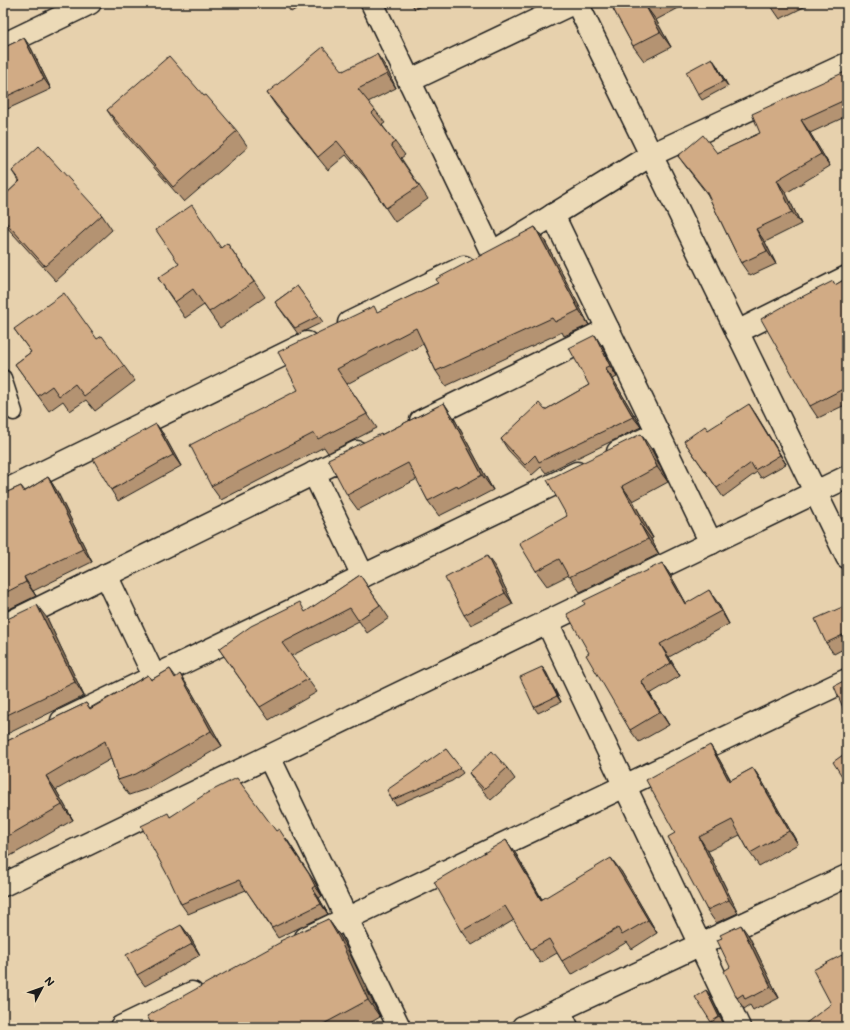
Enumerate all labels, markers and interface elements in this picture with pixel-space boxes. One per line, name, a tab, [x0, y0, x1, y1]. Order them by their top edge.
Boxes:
north arrow	[22, 968, 62, 1008]
text: N	[42, 973, 58, 989]

